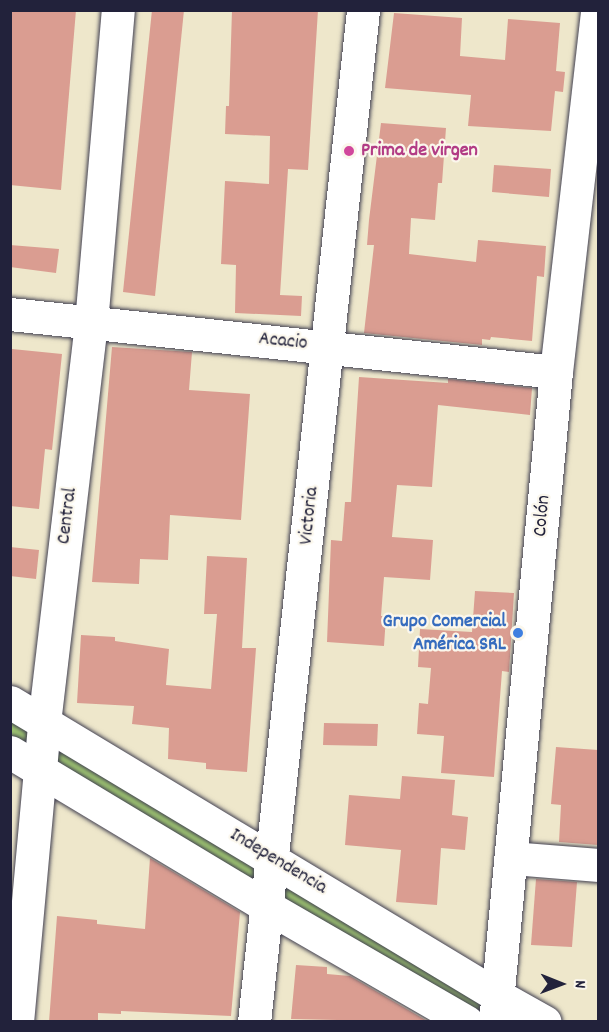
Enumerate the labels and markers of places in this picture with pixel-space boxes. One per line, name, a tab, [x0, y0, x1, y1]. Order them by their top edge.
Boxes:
place label: Prima de virgen	[361, 139, 478, 163]
marker: Prima de virgen	[342, 144, 356, 158]
place label: Grupo Comercial América SRL	[383, 610, 506, 657]
marker: Grupo Comercial América SRL	[511, 626, 525, 640]

